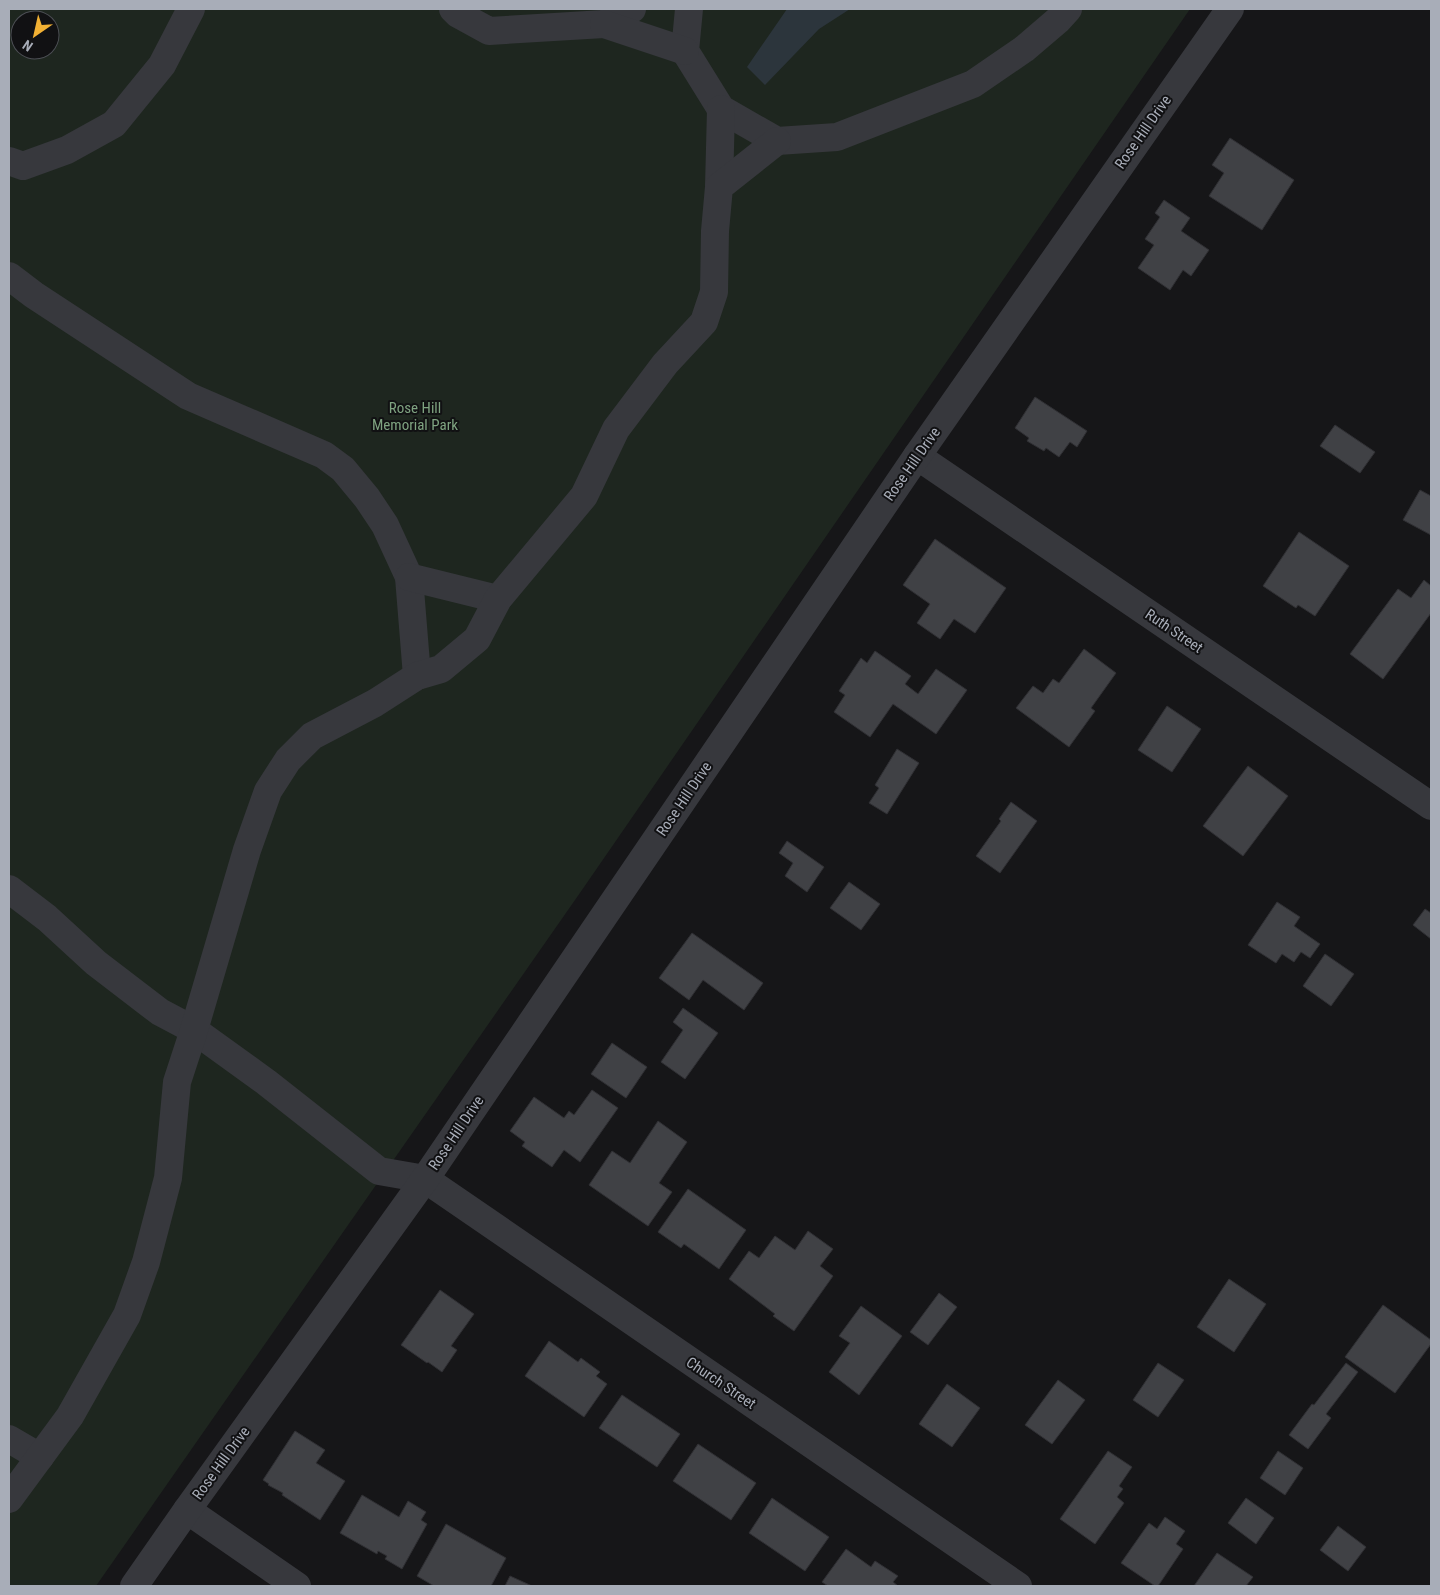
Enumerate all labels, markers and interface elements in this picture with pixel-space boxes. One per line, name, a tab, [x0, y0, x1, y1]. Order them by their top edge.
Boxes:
north arrow	[10, 10, 60, 60]
text: N	[20, 37, 36, 55]
street label: Rose Hill Drive	[1111, 92, 1175, 172]
park label: Rose Hill Memorial Park	[372, 399, 458, 434]
street label: Rose Hill Drive	[880, 424, 944, 504]
street label: Ruth Street	[1142, 605, 1206, 657]
street label: Rose Hill Drive	[653, 758, 715, 840]
street label: Rose Hill Drive	[425, 1092, 487, 1174]
street label: Church Street	[683, 1353, 759, 1413]
street label: Rose Hill Drive	[188, 1423, 254, 1503]

